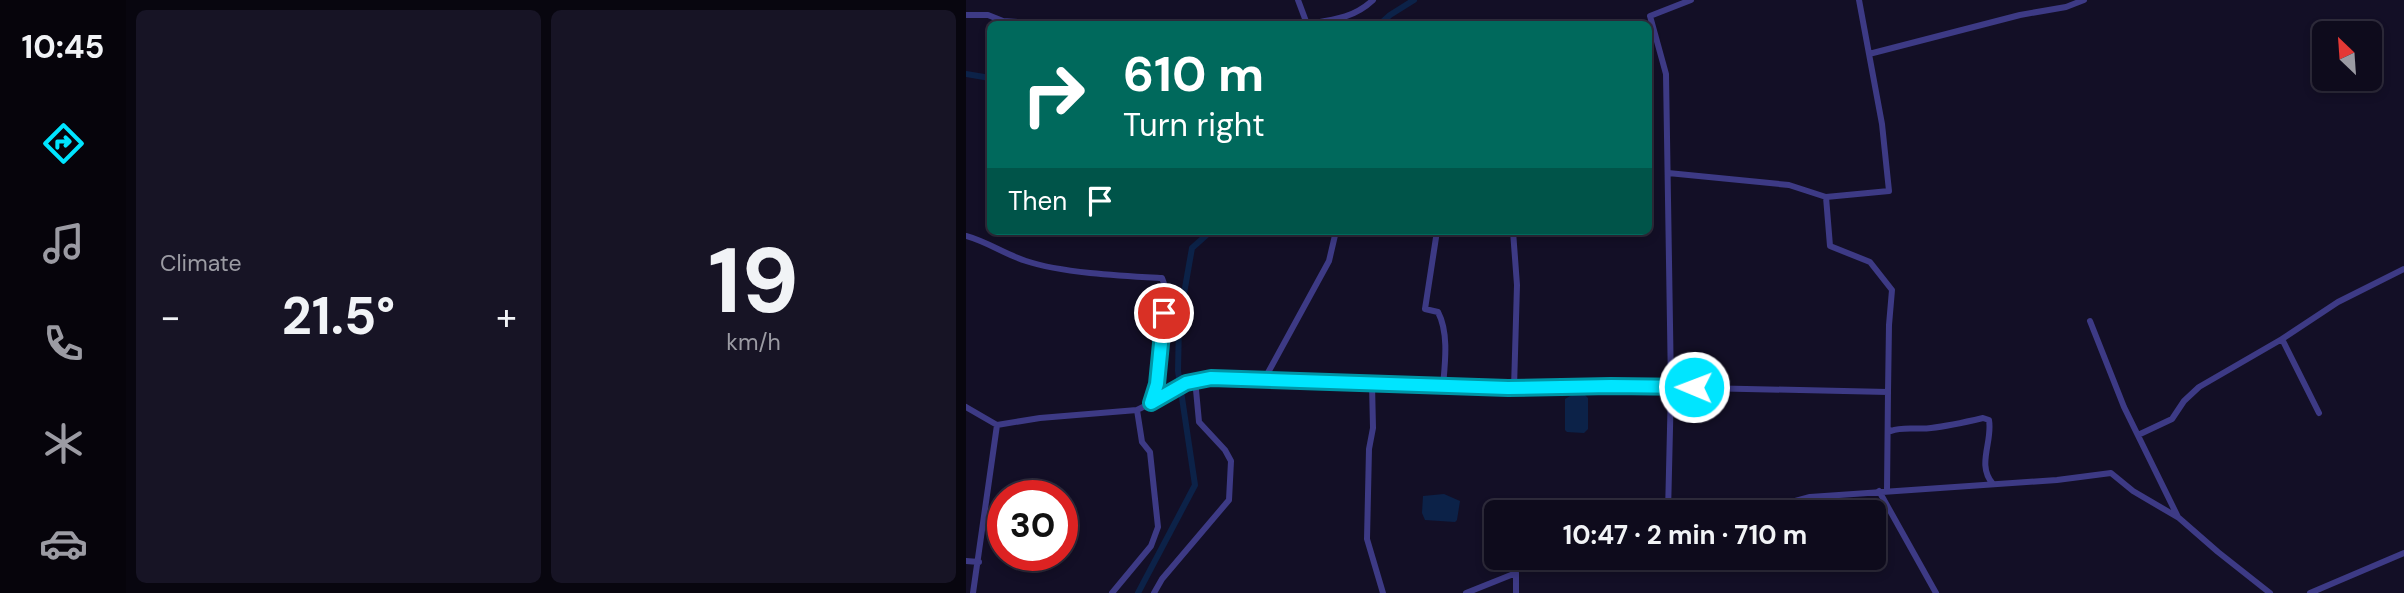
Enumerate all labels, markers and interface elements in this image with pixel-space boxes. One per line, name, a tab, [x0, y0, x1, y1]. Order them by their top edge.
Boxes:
north arrow	[2312, 21, 2382, 91]
map controls	[2312, 21, 2382, 91]
text: 10:45	[21, 26, 105, 68]
text: 610 m	[1123, 42, 1264, 106]
icon: right	[1008, 49, 1099, 140]
text: Turn right	[1123, 104, 1265, 146]
icon: directions	[39, 119, 88, 168]
icon: arrive	[1081, 182, 1119, 220]
text: Then	[1008, 184, 1067, 218]
icon: music	[39, 219, 88, 268]
text: 19	[708, 222, 799, 340]
text: Climate	[160, 248, 242, 278]
text: 21.5°	[282, 282, 395, 350]
pin	[1134, 283, 1194, 343]
text: −	[160, 292, 181, 342]
text: +	[496, 292, 517, 342]
icon: arrive	[1145, 294, 1183, 332]
icon: phone	[39, 319, 88, 368]
text: km/h	[726, 327, 781, 357]
position arrow	[1657, 350, 1731, 424]
icon: climate	[39, 419, 88, 468]
speed limit sign: 30	[987, 480, 1078, 571]
text: 10:47 · 2 min · 710 m	[1563, 518, 1807, 552]
icon: car	[39, 519, 88, 568]

